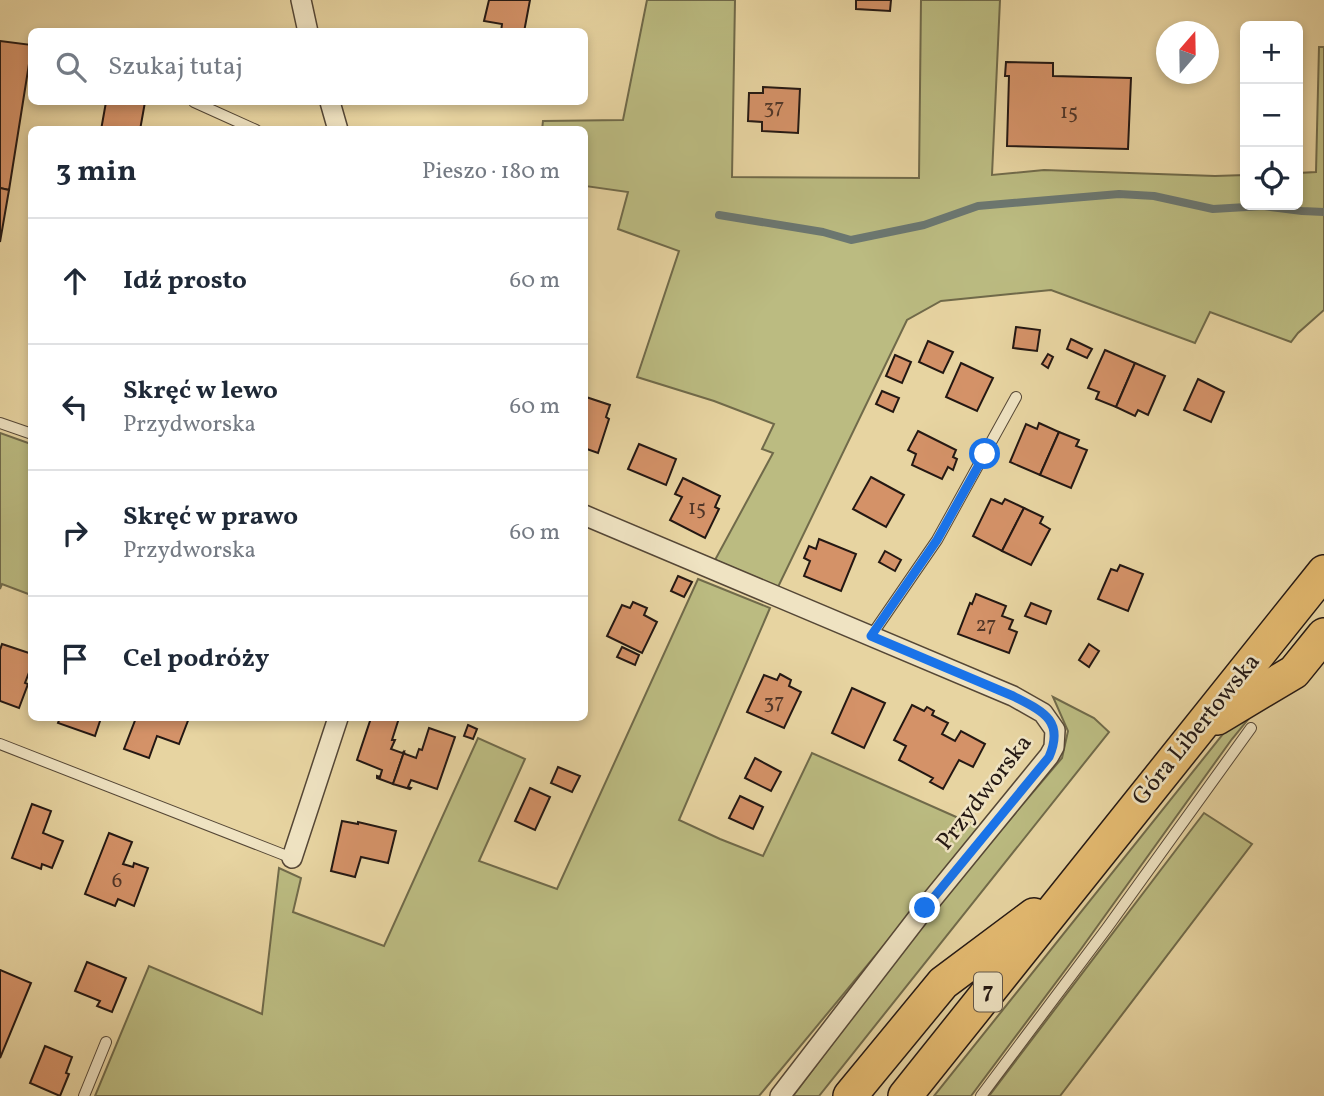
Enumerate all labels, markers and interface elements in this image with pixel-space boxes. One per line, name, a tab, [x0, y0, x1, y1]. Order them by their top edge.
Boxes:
north arrow	[1156, 21, 1219, 84]
map controls	[1240, 21, 1303, 210]
button: +	[1240, 21, 1303, 84]
search box	[28, 28, 588, 105]
icon: search	[52, 48, 90, 86]
text: Szukaj tutaj	[108, 49, 243, 85]
button: −	[1240, 84, 1303, 147]
house number: 37	[764, 93, 784, 122]
house number: 15	[1060, 98, 1078, 127]
button: locate	[1240, 147, 1303, 210]
text: 3 min	[56, 151, 137, 193]
text: Pieszo · 180 m	[422, 156, 560, 188]
icon: ahead	[56, 262, 94, 300]
text: Idź prosto	[123, 263, 247, 299]
text: 60 m	[510, 265, 560, 297]
text: Skręć w lewo	[123, 373, 278, 409]
icon: left	[56, 388, 94, 426]
text: 60 m	[510, 391, 560, 423]
text: Przydworska	[123, 409, 256, 441]
route start	[969, 438, 1000, 469]
house number: 15	[688, 494, 706, 523]
text: Skręć w prawo	[123, 499, 298, 535]
icon: right	[56, 514, 94, 552]
text: 60 m	[510, 517, 560, 549]
text: Przydworska	[123, 535, 256, 567]
house number: 27	[976, 611, 996, 640]
icon: arrive	[56, 640, 94, 678]
text: Cel podróży	[123, 641, 269, 677]
street label: Góra Libertowska	[1125, 647, 1269, 813]
house number: 37	[764, 688, 784, 717]
street label: Przydworska	[929, 728, 1041, 858]
house number: 6	[112, 867, 122, 896]
route end	[909, 892, 940, 923]
road number: 7	[974, 973, 1002, 1012]

